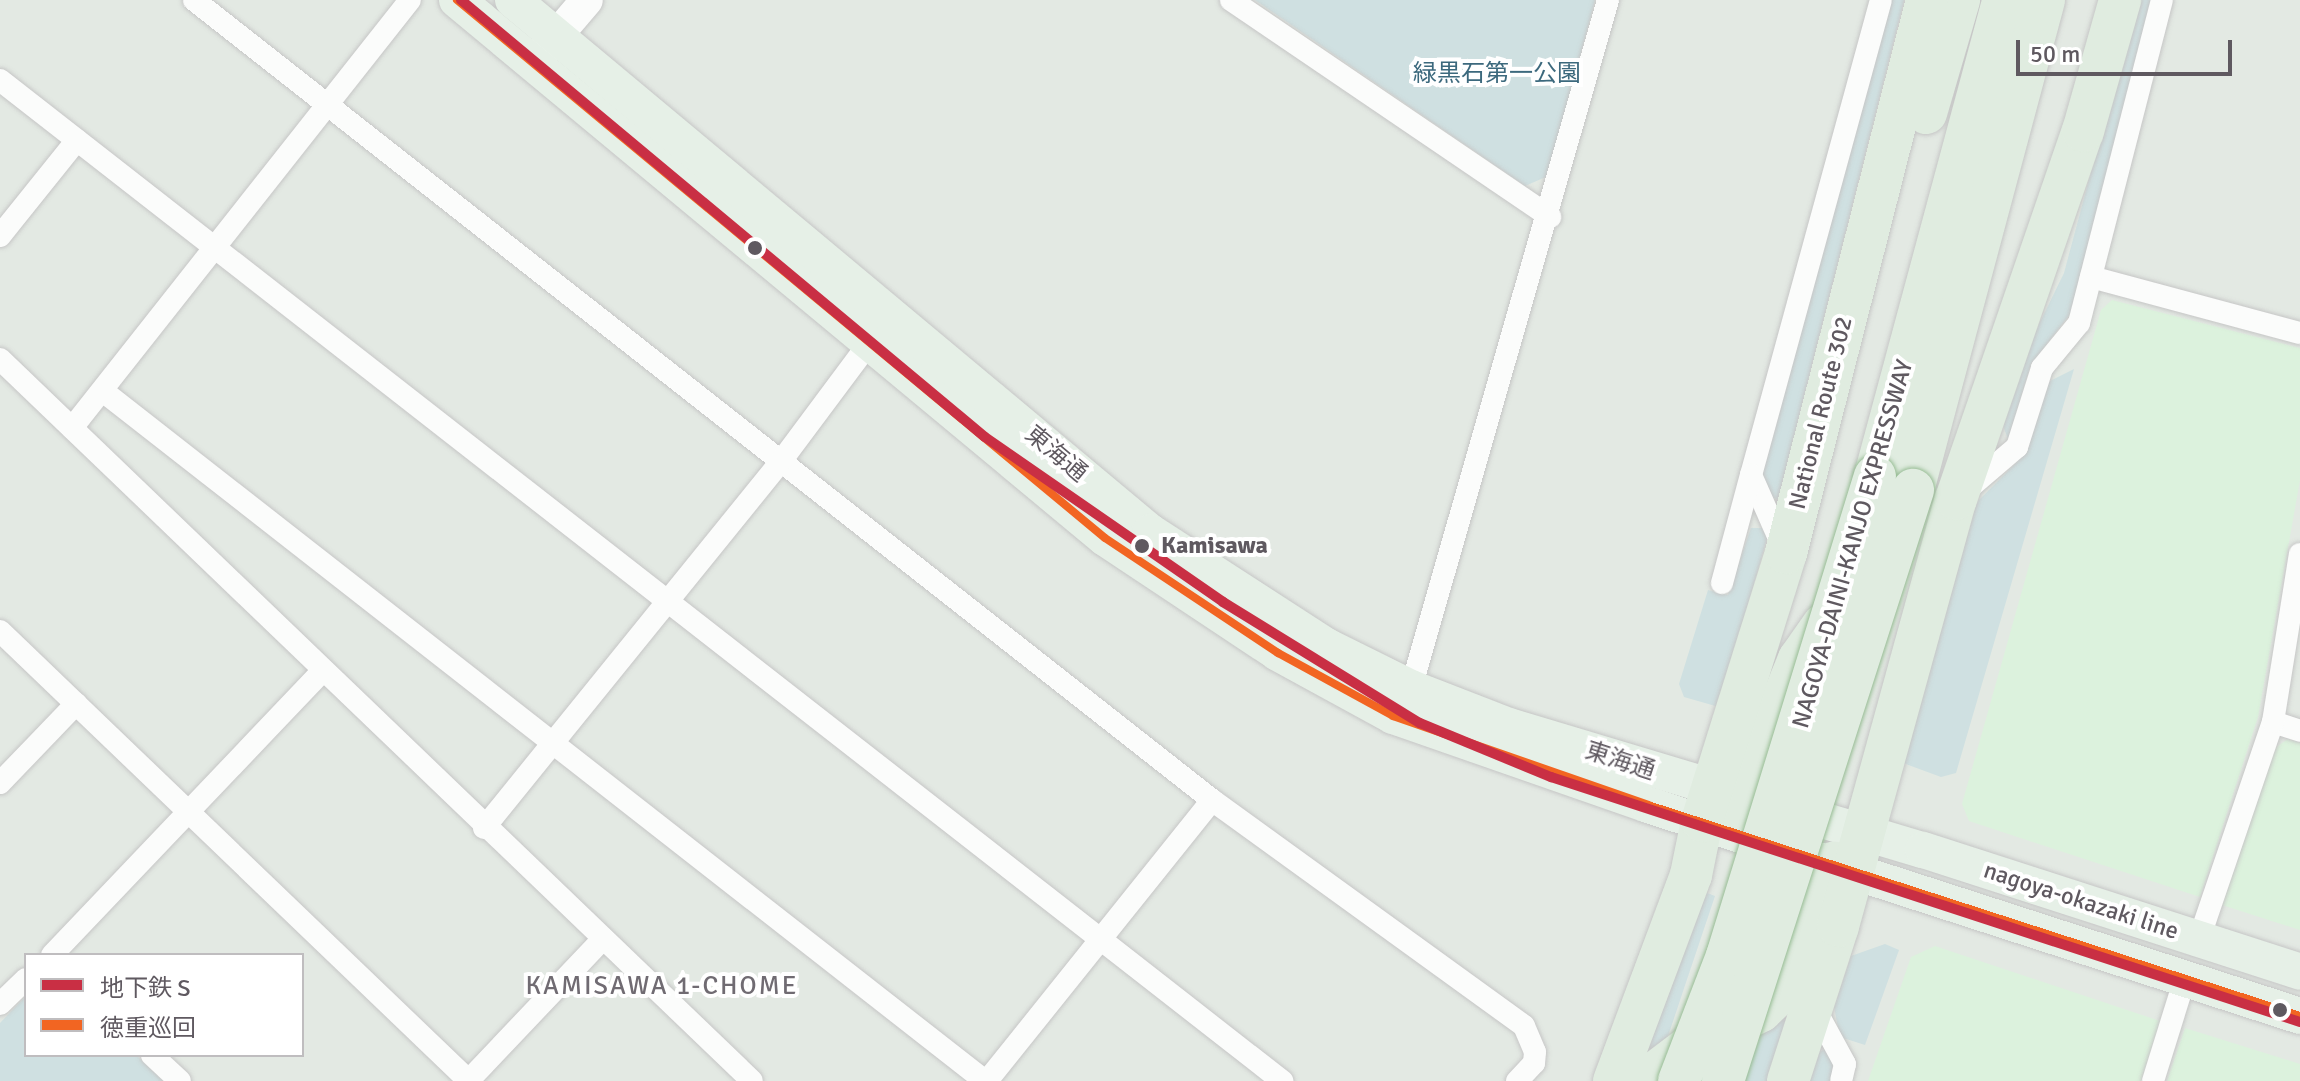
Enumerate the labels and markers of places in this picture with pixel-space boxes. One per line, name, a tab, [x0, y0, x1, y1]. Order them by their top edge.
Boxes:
unlabelled marker	[747, 240, 763, 256]
place label: Kamisawa	[1161, 532, 1268, 560]
marker: Kamisawa	[1130, 534, 1154, 558]
unlabelled marker	[2272, 1002, 2288, 1018]

